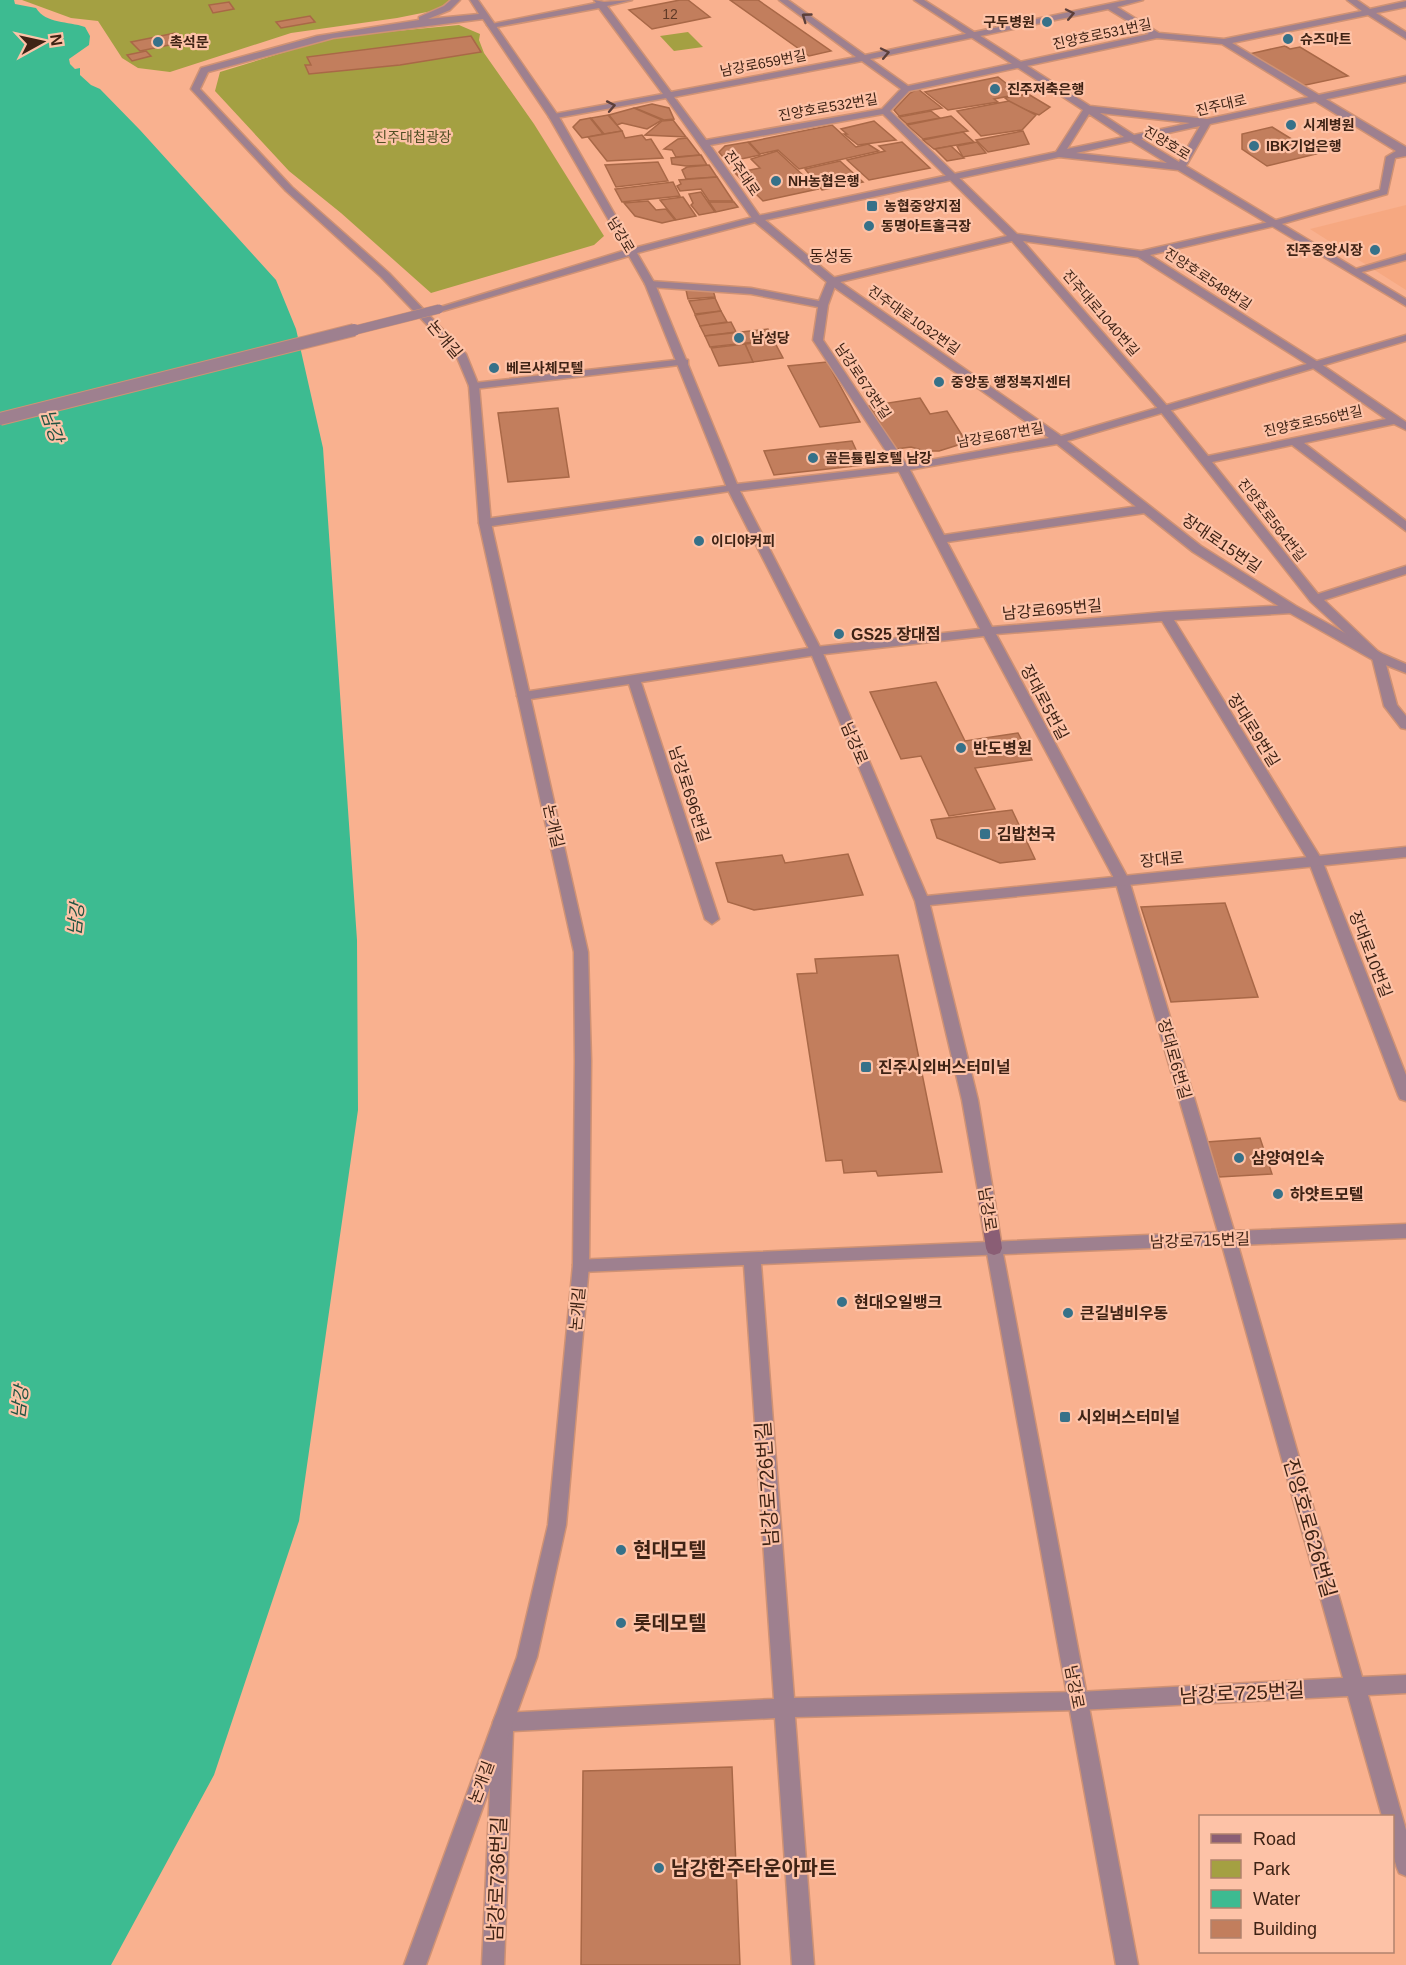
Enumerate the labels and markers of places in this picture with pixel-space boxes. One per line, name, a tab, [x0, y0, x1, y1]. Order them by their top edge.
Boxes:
place label: 구두병원	[983, 14, 1035, 30]
marker: 구두병원	[1040, 15, 1054, 29]
place label: 슈즈마트	[1300, 31, 1352, 47]
marker: 슈즈마트	[1281, 32, 1295, 46]
place label: 촉석문	[170, 34, 209, 50]
marker: 촉석문	[151, 35, 165, 49]
place label: 진주저축은행	[1007, 81, 1084, 97]
marker: 진주저축은행	[988, 82, 1002, 96]
place label: 시계병원	[1303, 117, 1355, 133]
marker: 시계병원	[1284, 118, 1298, 132]
place label: IBK기업은행	[1266, 138, 1342, 154]
marker: IBK기업은행	[1247, 139, 1261, 153]
place label: NH농협은행	[788, 173, 860, 189]
marker: NH농협은행	[769, 174, 783, 188]
place label: 농협중앙지점	[884, 198, 961, 214]
marker: 농협중앙지점	[865, 199, 879, 213]
place label: 동명아트홀극장	[881, 218, 971, 234]
marker: 동명아트홀극장	[862, 219, 876, 233]
place label: 진주중앙시장	[1286, 242, 1363, 258]
marker: 진주중앙시장	[1368, 243, 1382, 257]
place label: 남성당	[751, 330, 790, 346]
marker: 남성당	[732, 331, 746, 345]
place label: 베르사체모텔	[506, 360, 583, 376]
marker: 베르사체모텔	[487, 361, 501, 375]
place label: 중앙동 행정복지센터	[951, 374, 1071, 390]
marker: 중앙동 행정복지센터	[932, 375, 946, 389]
place label: 골든튤립호텔 남강	[825, 450, 932, 466]
marker: 골든튤립호텔 남강	[806, 451, 820, 465]
place label: 이디야커피	[711, 533, 775, 549]
marker: 이디야커피	[692, 534, 706, 548]
place label: GS25 장대점	[851, 626, 941, 643]
marker: GS25 장대점	[832, 627, 846, 641]
place label: 반도병원	[973, 740, 1032, 757]
marker: 반도병원	[954, 741, 968, 755]
place label: 김밥천국	[997, 825, 1056, 843]
marker: 김밥천국	[978, 827, 992, 841]
place label: 진주시외버스터미널	[878, 1059, 1010, 1076]
marker: 진주시외버스터미널	[859, 1060, 873, 1074]
place label: 삼양여인숙	[1251, 1150, 1325, 1167]
marker: 삼양여인숙	[1232, 1151, 1246, 1165]
place label: 하얏트모텔	[1290, 1186, 1364, 1203]
marker: 하얏트모텔	[1271, 1187, 1285, 1201]
place label: 현대오일뱅크	[854, 1293, 943, 1311]
marker: 현대오일뱅크	[835, 1295, 849, 1309]
place label: 큰길냄비우동	[1080, 1305, 1168, 1322]
marker: 큰길냄비우동	[1061, 1306, 1075, 1320]
place label: 시외버스터미널	[1077, 1409, 1180, 1426]
marker: 시외버스터미널	[1058, 1410, 1072, 1424]
place label: 현대모텔	[633, 1539, 707, 1561]
marker: 현대모텔	[614, 1543, 628, 1557]
place label: 롯데모텔	[633, 1612, 707, 1634]
marker: 롯데모텔	[614, 1616, 628, 1630]
place label: 남강한주타운아파트	[671, 1857, 837, 1879]
marker: 남강한주타운아파트	[652, 1861, 666, 1875]

